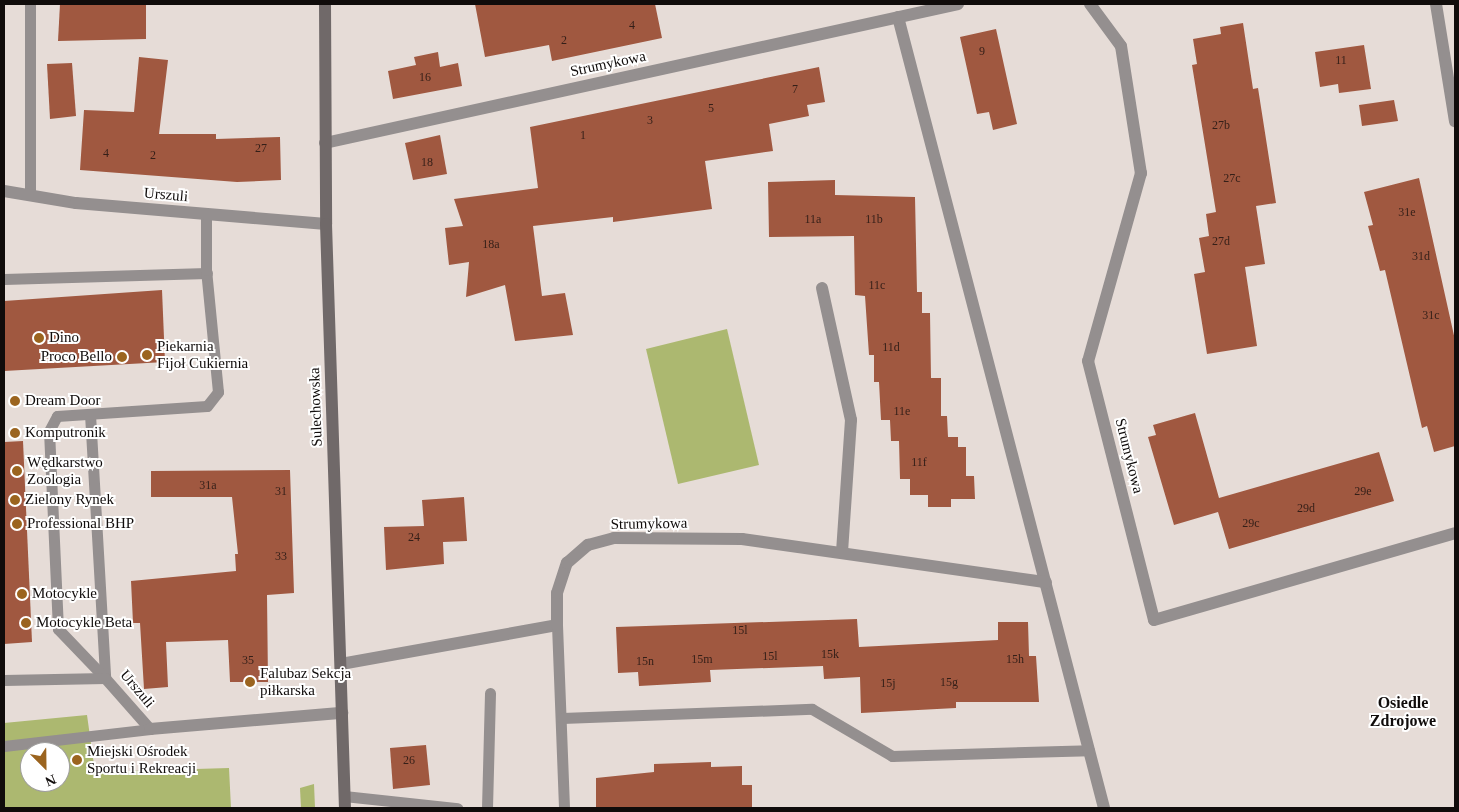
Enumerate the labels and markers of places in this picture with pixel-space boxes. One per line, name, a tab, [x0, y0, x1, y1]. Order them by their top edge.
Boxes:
place label: Dino	[49, 329, 79, 347]
marker: Dino	[33, 332, 45, 344]
place label: Piekarnia Fijoł Cukiernia	[157, 337, 248, 372]
place label: Proco Bello	[41, 348, 112, 366]
marker: Piekarnia Fijoł Cukiernia	[141, 349, 153, 361]
marker: Proco Bello	[116, 351, 128, 363]
place label: Dream Door	[25, 392, 100, 410]
marker: Dream Door	[9, 395, 21, 407]
place label: Komputronik	[25, 424, 106, 442]
marker: Komputronik	[9, 427, 21, 439]
place label: Wędkarstwo Zoologia	[27, 453, 103, 488]
marker: Wędkarstwo Zoologia	[11, 465, 23, 477]
place label: Zielony Rynek	[25, 491, 114, 509]
marker: Zielony Rynek	[9, 494, 21, 506]
place label: Professional BHP	[27, 515, 134, 533]
marker: Professional BHP	[11, 518, 23, 530]
place label: Motocykle	[32, 585, 97, 603]
marker: Motocykle	[16, 588, 28, 600]
place label: Motocykle Beta	[36, 614, 132, 632]
marker: Motocykle Beta	[20, 617, 32, 629]
place label: Falubaz Sekcja piłkarska	[260, 664, 351, 699]
marker: Falubaz Sekcja piłkarska	[244, 676, 256, 688]
place label: Miejski Ośrodek Sportu i Rekreacji	[87, 742, 196, 777]
marker: Miejski Ośrodek Sportu i Rekreacji	[71, 754, 83, 766]

